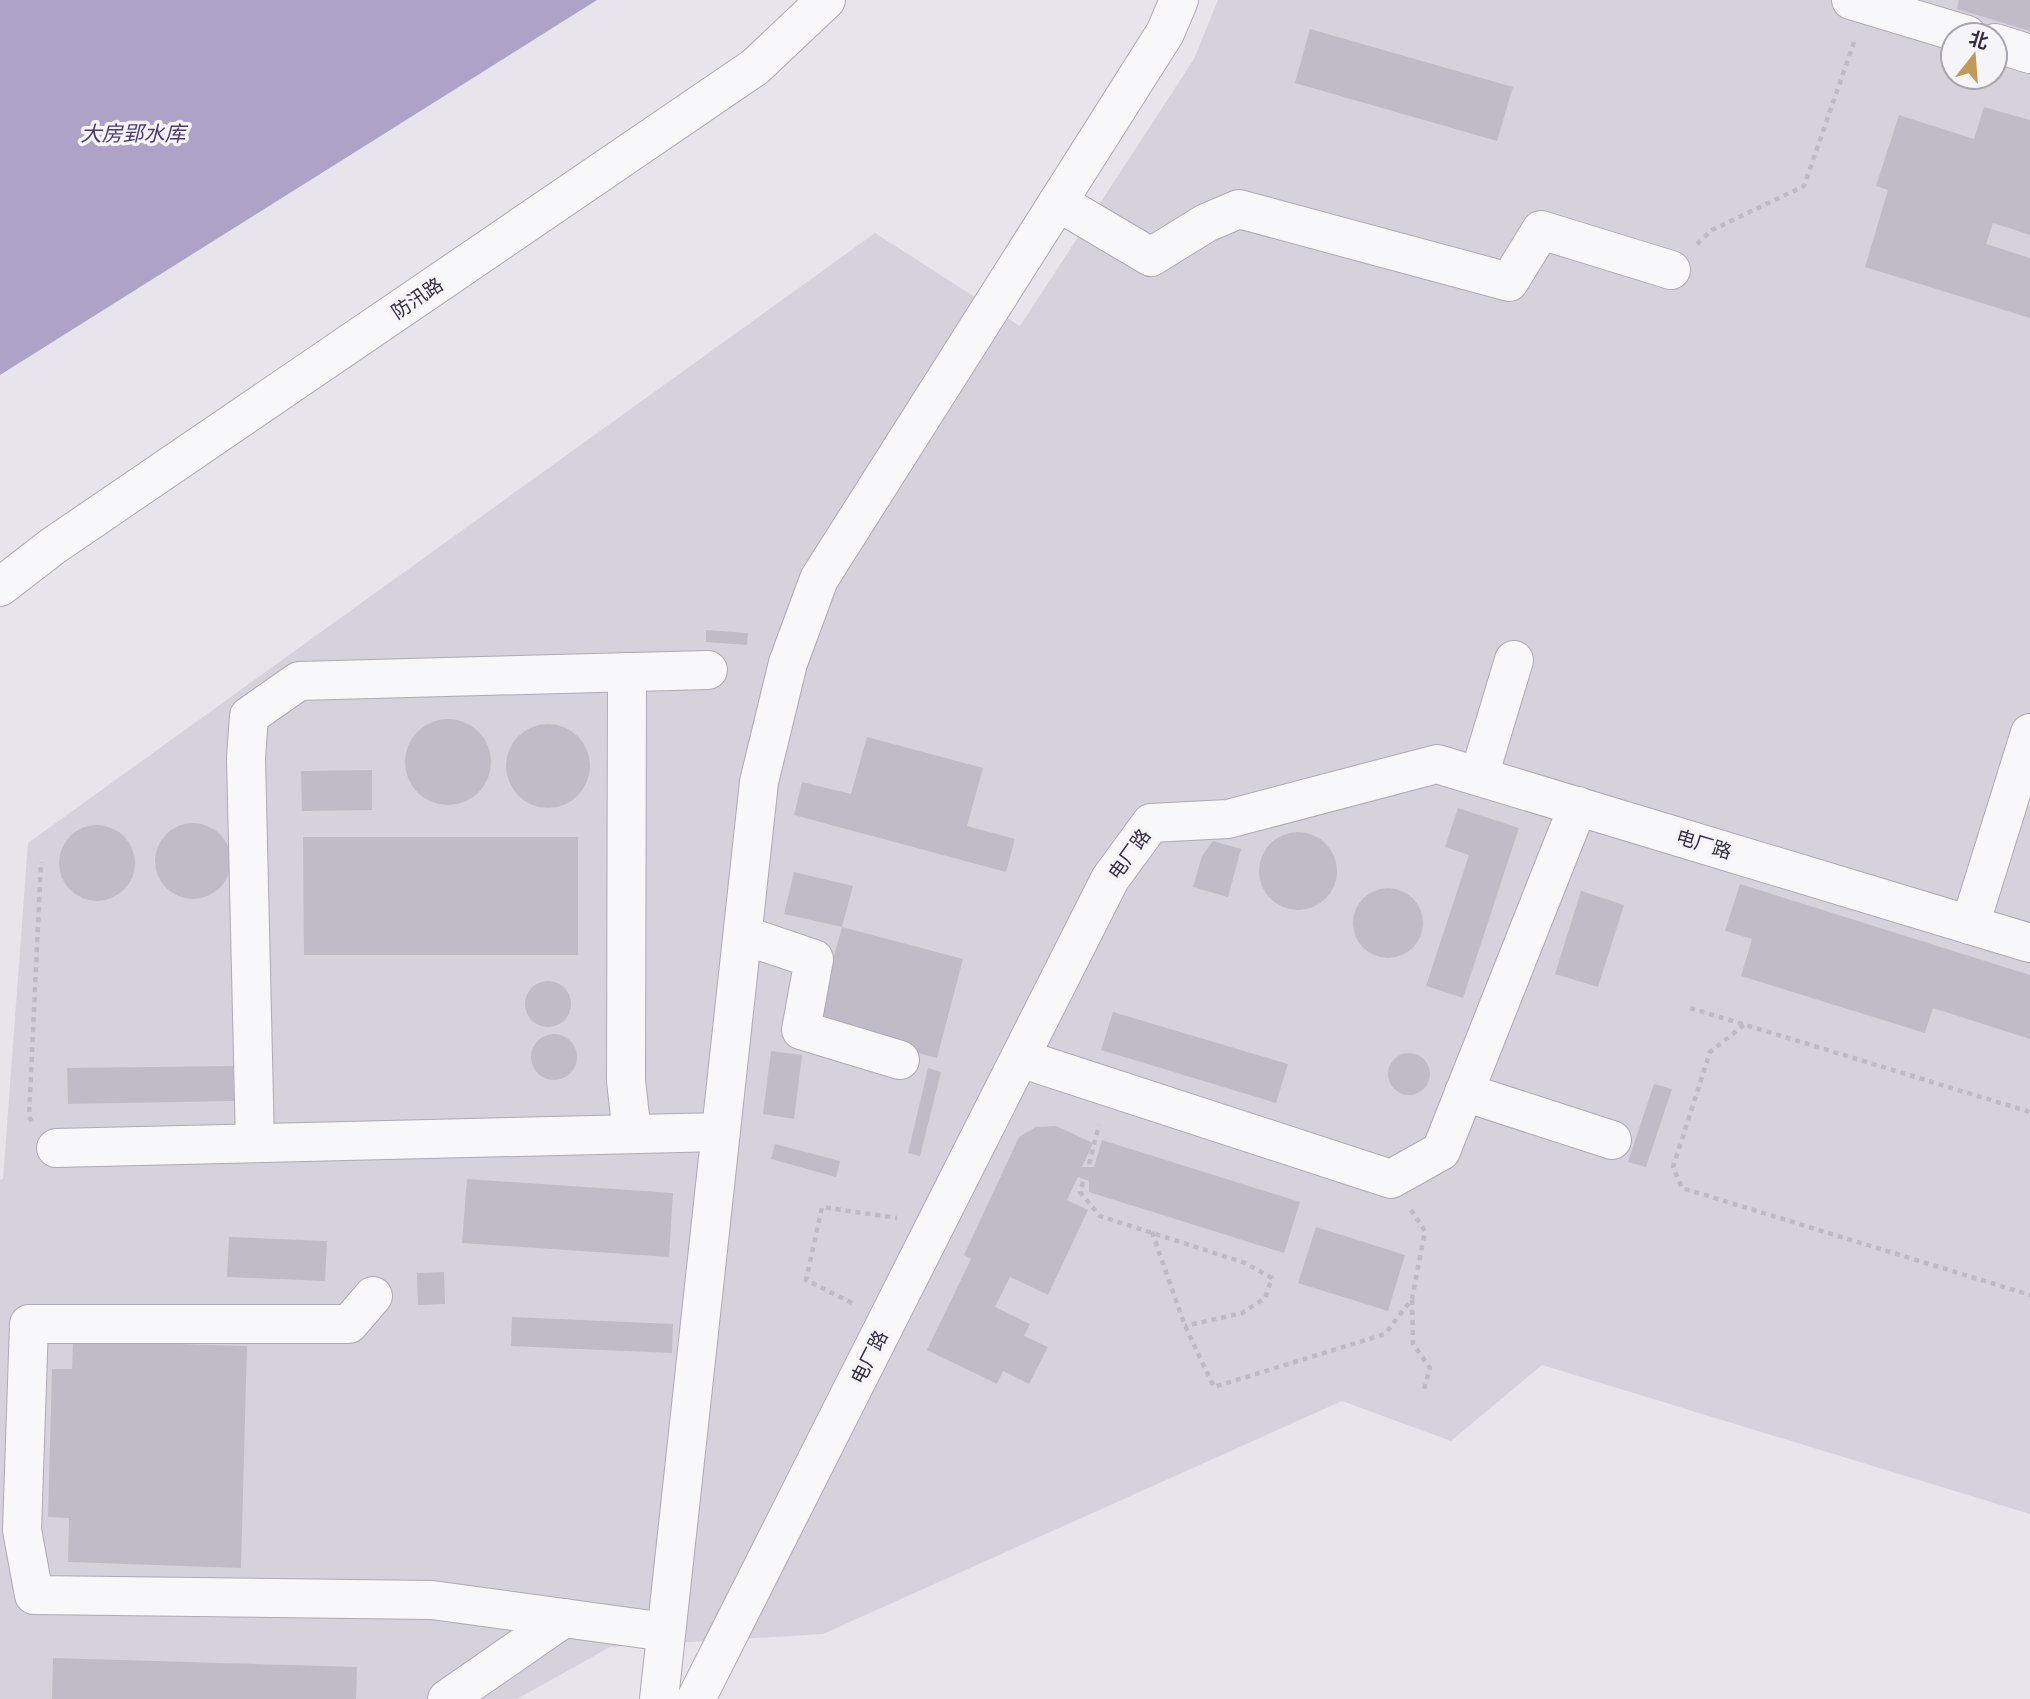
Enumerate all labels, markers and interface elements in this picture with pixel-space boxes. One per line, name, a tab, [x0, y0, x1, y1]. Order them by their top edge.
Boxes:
north arrow	[1939, 21, 2009, 91]
text: 北	[1967, 28, 1991, 53]
water label: 大房郢水库	[81, 123, 188, 145]
street label: 防汛路	[388, 275, 447, 323]
street label: 电厂路	[1105, 826, 1155, 884]
street label: 电厂路	[1674, 827, 1734, 863]
street label: 电厂路	[848, 1328, 892, 1387]

